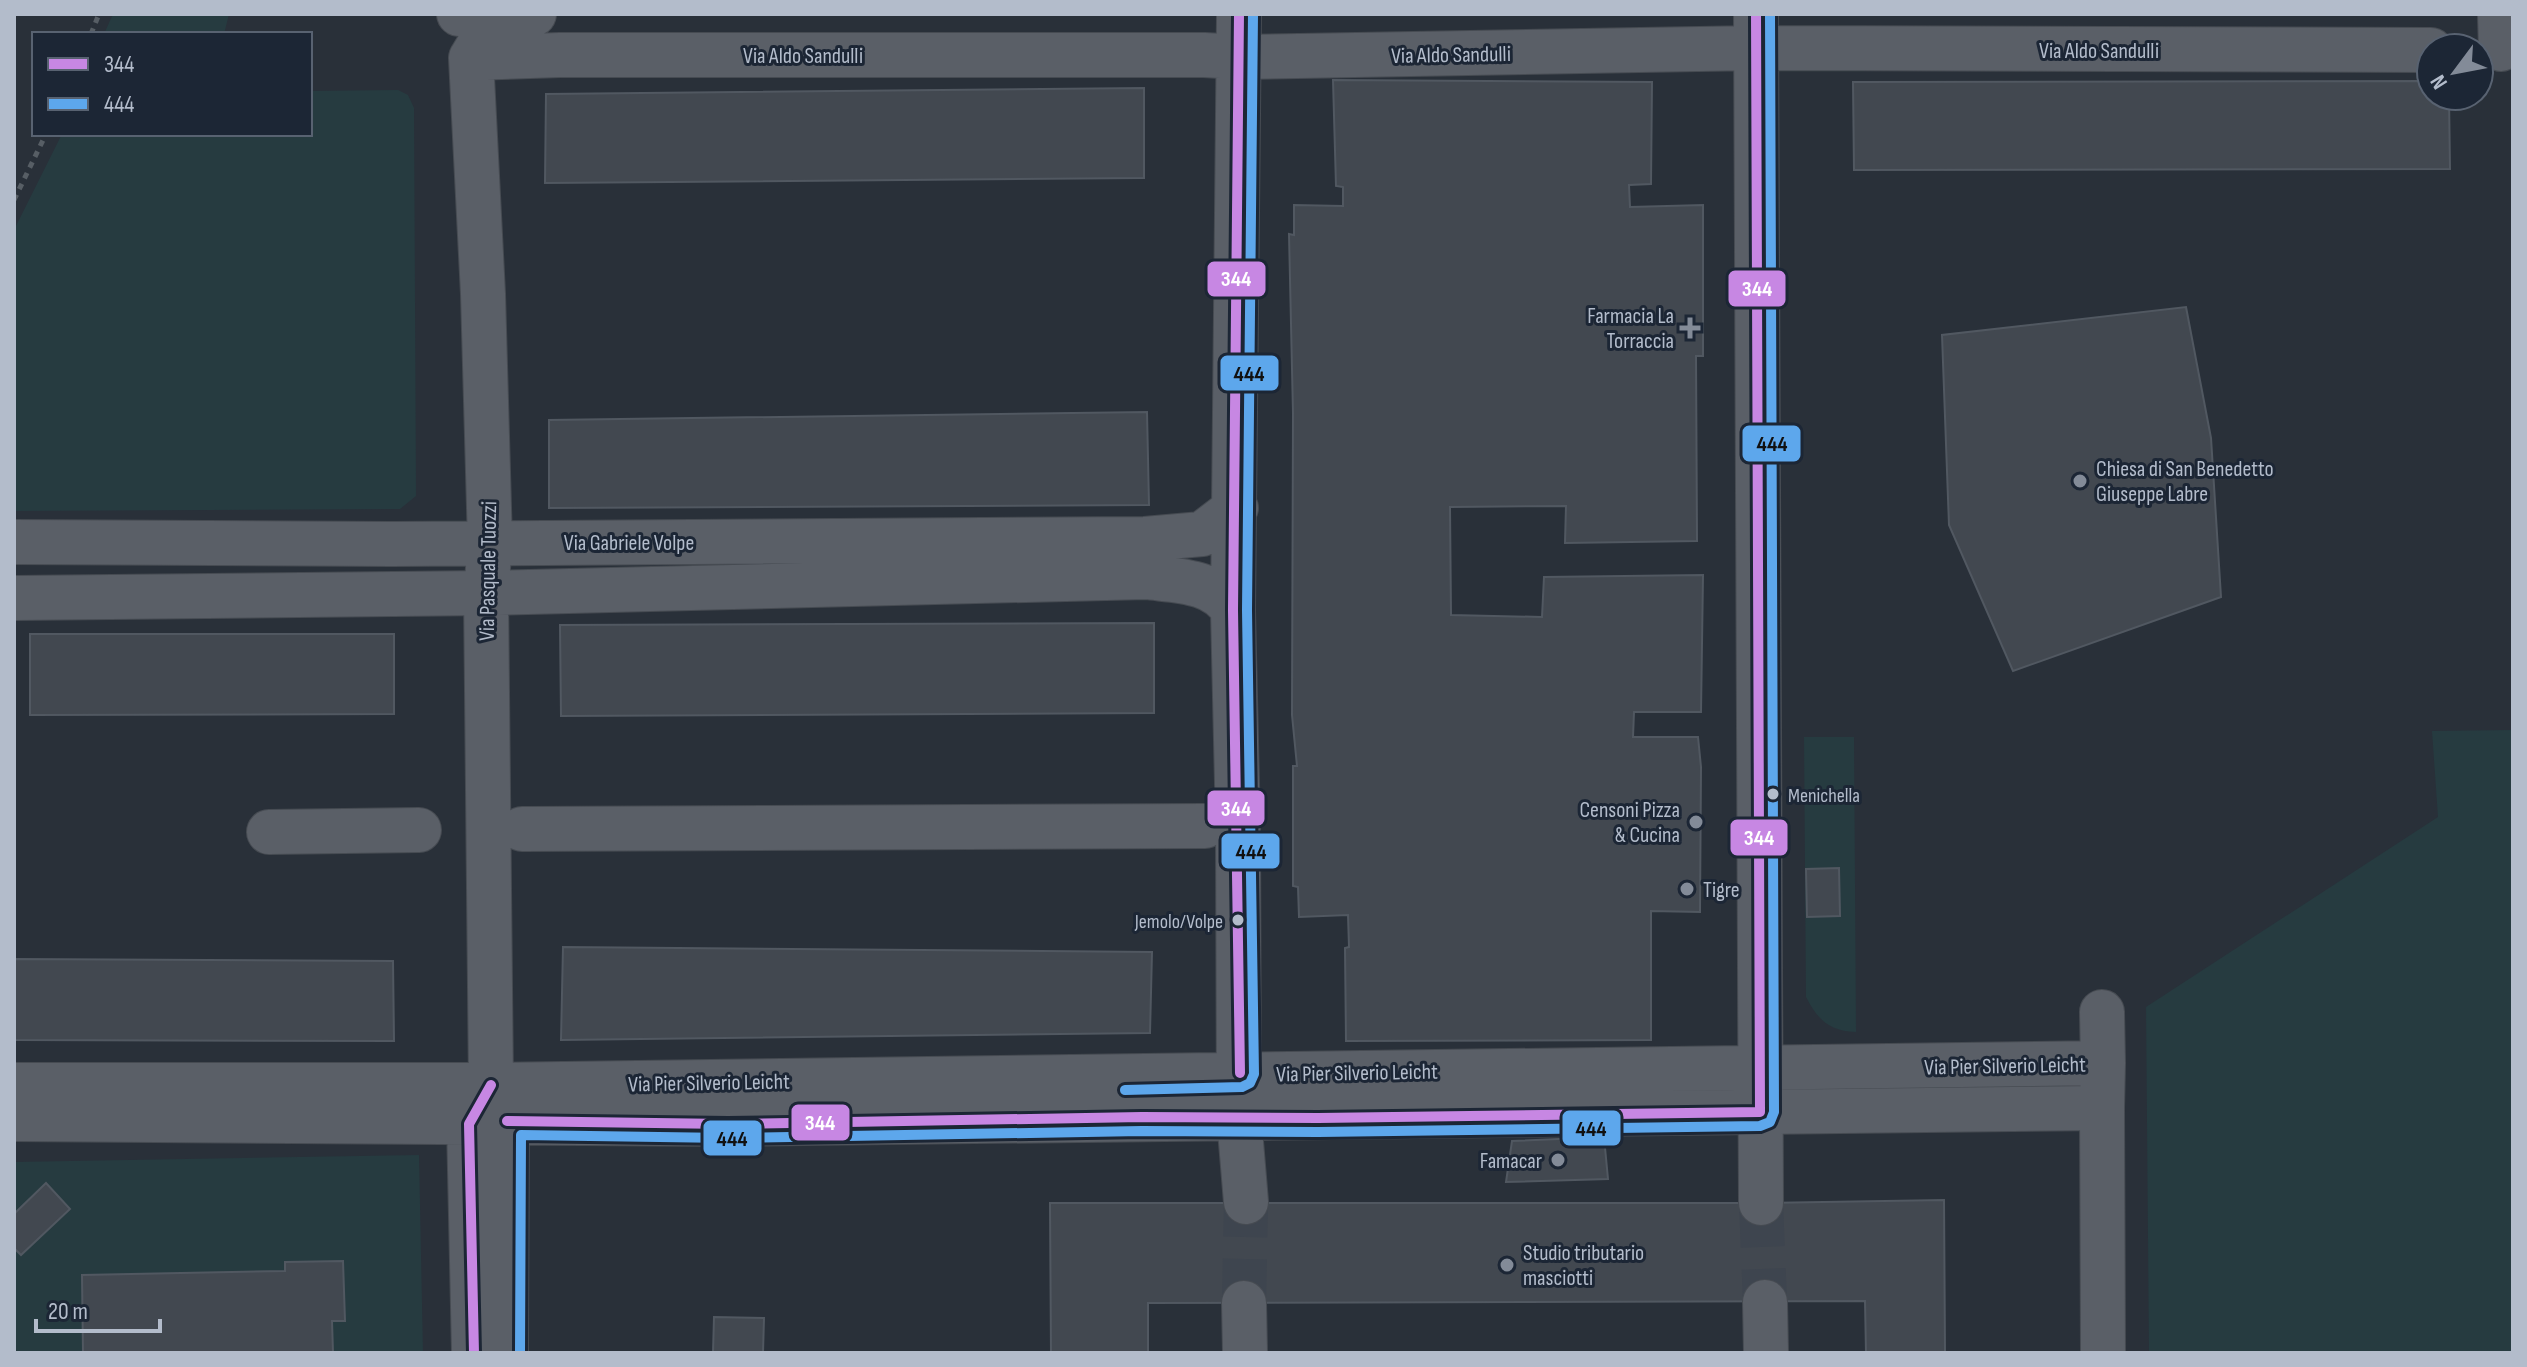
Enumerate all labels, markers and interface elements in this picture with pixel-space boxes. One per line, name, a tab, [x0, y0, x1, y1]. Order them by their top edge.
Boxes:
legend	[32, 32, 312, 136]
north arrow	[2415, 32, 2495, 112]
street label: Via Aldo Sandulli	[2039, 38, 2159, 65]
street label: Via Aldo Sandulli	[1391, 41, 1511, 70]
street label: Via Aldo Sandulli	[743, 43, 863, 70]
text: 344	[104, 50, 134, 79]
text: N	[2425, 70, 2454, 94]
text: 444	[104, 90, 134, 119]
line badge: 344	[1206, 260, 1267, 298]
text: 344	[1221, 266, 1251, 293]
line badge: 344	[1727, 269, 1787, 308]
text: 344	[1742, 276, 1772, 303]
place label: Farmacia La Torraccia	[1587, 303, 1674, 355]
marker: Farmacia La Torraccia	[1681, 319, 1699, 337]
line badge: 444	[1219, 354, 1280, 392]
text: 444	[1234, 361, 1264, 388]
line badge: 444	[1741, 424, 1802, 463]
text: 444	[1757, 431, 1787, 458]
place label: Chiesa di San Benedetto Giuseppe Labre	[2096, 456, 2274, 508]
marker: Chiesa di San Benedetto Giuseppe Labre	[2071, 472, 2089, 490]
street label: Via Pasquale Tuozzi	[474, 501, 503, 641]
street label: Via Gabriele Volpe	[564, 530, 694, 557]
place label: Menichella	[1788, 784, 1860, 808]
marker: Menichella	[1765, 786, 1781, 802]
line badge: 344	[1206, 789, 1266, 827]
text: 344	[1221, 796, 1251, 823]
place label: Censoni Pizza & Cucina	[1580, 797, 1680, 849]
marker: Censoni Pizza & Cucina	[1687, 813, 1705, 831]
line badge: 344	[1729, 818, 1789, 857]
text: 344	[1744, 825, 1774, 852]
line badge: 444	[1220, 832, 1281, 870]
text: 444	[1236, 839, 1266, 866]
place label: Tigre	[1703, 877, 1740, 904]
marker: Tigre	[1678, 880, 1696, 898]
place label: Jemolo/Volpe	[1134, 910, 1223, 934]
marker: Jemolo/Volpe	[1230, 912, 1246, 928]
street label: Via Pier Silverio Leicht	[1924, 1052, 2086, 1081]
street label: Via Pier Silverio Leicht	[1276, 1059, 1438, 1088]
street label: Via Pier Silverio Leicht	[628, 1069, 790, 1098]
line badge: 344	[790, 1103, 851, 1142]
line badge: 444	[1561, 1109, 1622, 1147]
text: 344	[805, 1110, 835, 1137]
text: 444	[1576, 1116, 1606, 1143]
line badge: 444	[702, 1119, 763, 1157]
text: 444	[717, 1126, 747, 1153]
place label: Famacar	[1480, 1148, 1542, 1175]
marker: Famacar	[1549, 1151, 1567, 1169]
place label: Studio tributario masciotti	[1523, 1240, 1644, 1292]
marker: Studio tributario masciotti	[1498, 1256, 1516, 1274]
scale bar	[36, 1283, 160, 1333]
text: 20 m	[48, 1297, 88, 1326]

